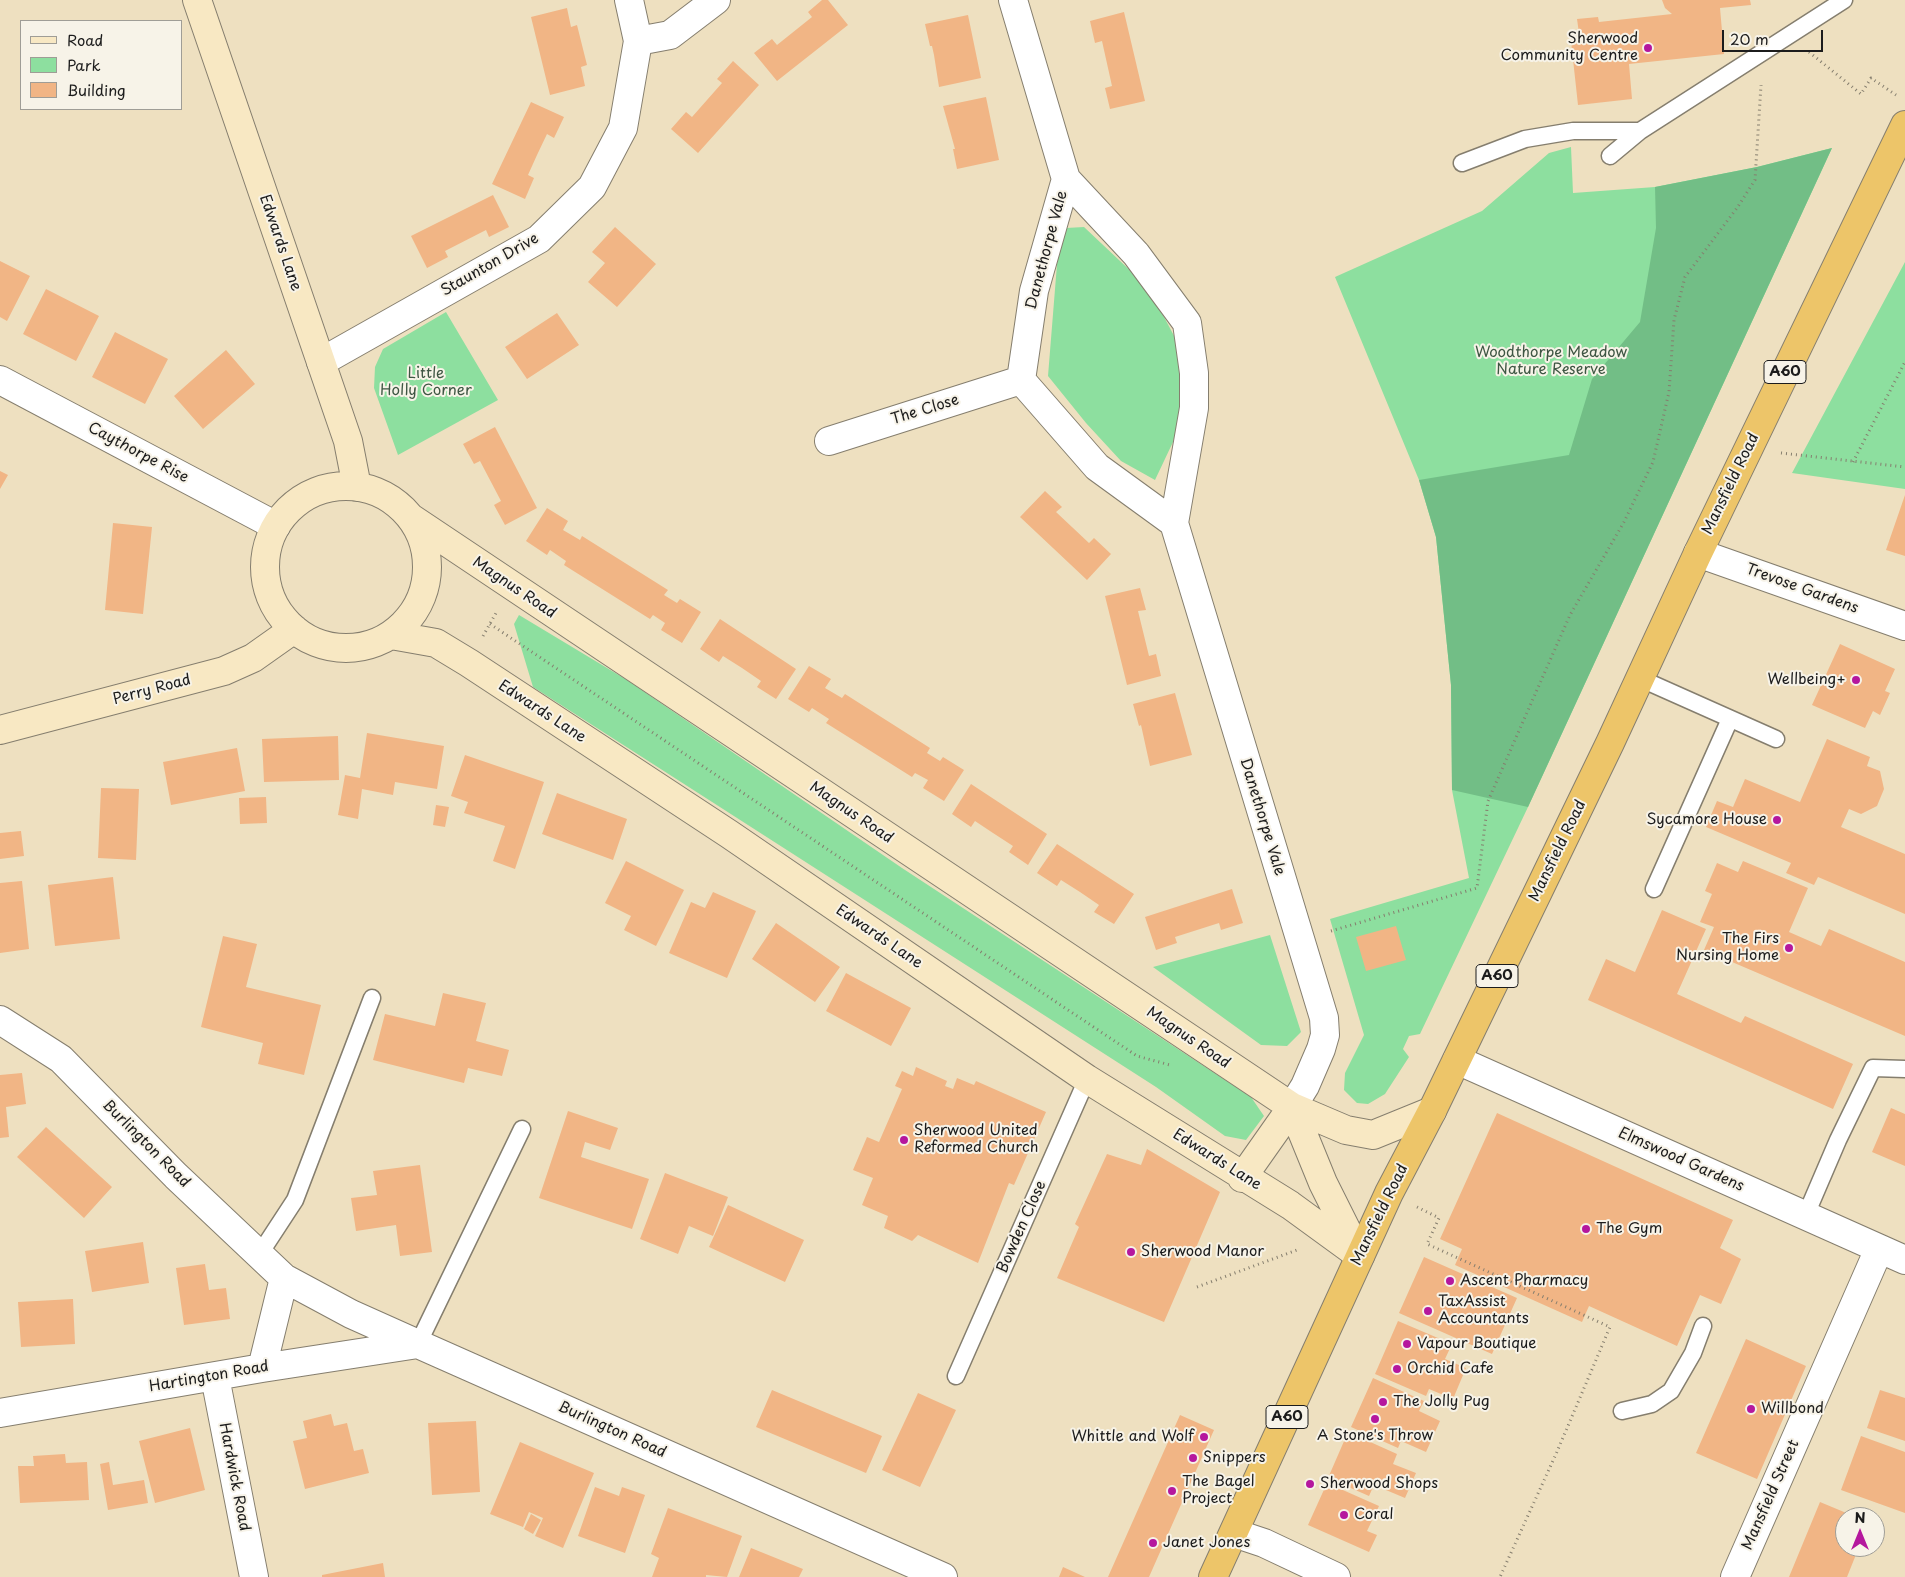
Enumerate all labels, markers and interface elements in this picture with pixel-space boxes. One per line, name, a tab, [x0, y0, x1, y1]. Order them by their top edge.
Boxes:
legend	[20, 20, 182, 110]
scale bar	[1725, 20, 1826, 52]
text: 20 m	[1730, 27, 1769, 50]
text: Road	[67, 28, 103, 51]
place label: Sherwood Community Centre	[1500, 30, 1638, 65]
marker: Sherwood Community Centre	[1642, 42, 1654, 54]
text: Park	[67, 53, 101, 76]
text: Building	[67, 78, 126, 101]
street label: Danethorpe Vale	[1022, 189, 1072, 311]
street label: Edwards Lane	[255, 192, 305, 294]
street label: Staunton Drive	[438, 230, 542, 300]
park label: Woodthorpe Meadow Nature Reserve	[1475, 344, 1627, 379]
road number: A60	[1764, 361, 1806, 384]
park label: Little Holly Corner	[380, 365, 472, 400]
street label: The Close	[889, 391, 961, 429]
street label: Caythorpe Rise	[85, 419, 191, 487]
street label: Mansfield Road	[1699, 430, 1763, 538]
street label: Magnus Road	[469, 553, 559, 623]
street label: Trevose Gardens	[1743, 560, 1861, 618]
street label: Perry Road	[111, 671, 193, 709]
place label: Wellbeing+	[1768, 671, 1846, 689]
marker: Wellbeing+	[1850, 674, 1862, 686]
street label: Edwards Lane	[495, 677, 589, 747]
street label: Danethorpe Vale	[1236, 756, 1288, 878]
street label: Magnus Road	[806, 778, 896, 848]
street label: Mansfield Road	[1526, 797, 1590, 905]
place label: Sycamore House	[1647, 811, 1767, 829]
marker: Sycamore House	[1771, 814, 1783, 826]
street label: Edwards Lane	[832, 901, 926, 973]
place label: The Firs Nursing Home	[1676, 930, 1779, 965]
marker: The Firs Nursing Home	[1783, 942, 1795, 954]
road number: A60	[1476, 964, 1518, 988]
street label: Magnus Road	[1143, 1003, 1233, 1073]
street label: Burlington Road	[98, 1096, 194, 1192]
place label: Sherwood United Reformed Church	[914, 1122, 1038, 1157]
street label: Elmswood Gardens	[1615, 1124, 1747, 1196]
street label: Edwards Lane	[1169, 1126, 1265, 1194]
marker: Sherwood United Reformed Church	[898, 1134, 910, 1146]
street label: Mansfield Road	[1348, 1161, 1412, 1269]
street label: Bowden Close	[994, 1178, 1050, 1276]
place label: The Gym	[1596, 1220, 1662, 1238]
marker: The Gym	[1580, 1223, 1592, 1235]
place label: Sherwood Manor	[1141, 1243, 1264, 1261]
marker: Sherwood Manor	[1125, 1246, 1137, 1258]
place label: Ascent Pharmacy	[1460, 1272, 1588, 1290]
marker: Ascent Pharmacy	[1444, 1275, 1456, 1287]
place label: TaxAssist Accountants	[1438, 1293, 1529, 1328]
marker: TaxAssist Accountants	[1422, 1305, 1434, 1317]
place label: Vapour Boutique	[1417, 1335, 1536, 1353]
marker: Vapour Boutique	[1401, 1338, 1413, 1350]
street label: Hartington Road	[148, 1358, 270, 1396]
place label: Orchid Cafe	[1407, 1360, 1494, 1378]
marker: Orchid Cafe	[1391, 1363, 1403, 1375]
place label: The Jolly Pug	[1393, 1393, 1490, 1411]
marker: The Jolly Pug	[1377, 1396, 1389, 1408]
street label: Burlington Road	[555, 1398, 669, 1462]
place label: Willbond	[1761, 1400, 1824, 1418]
marker: Willbond	[1745, 1403, 1757, 1415]
road number: A60	[1266, 1405, 1308, 1428]
marker: A Stone's Throw	[1369, 1413, 1381, 1425]
street label: Hardwick Road	[215, 1421, 253, 1533]
place label: A Stone's Throw	[1317, 1427, 1433, 1445]
place label: Whittle and Wolf	[1071, 1428, 1194, 1446]
marker: Whittle and Wolf	[1198, 1431, 1210, 1443]
street label: Mansfield Street	[1739, 1437, 1803, 1553]
place label: Snippers	[1203, 1449, 1266, 1467]
marker: Snippers	[1187, 1452, 1199, 1464]
place label: The Bagel Project	[1182, 1473, 1255, 1508]
place label: Sherwood Shops	[1320, 1475, 1438, 1493]
marker: Sherwood Shops	[1304, 1478, 1316, 1490]
marker: The Bagel Project	[1166, 1485, 1178, 1497]
place label: Coral	[1354, 1506, 1394, 1524]
north arrow	[1835, 1507, 1885, 1557]
text: N	[1854, 1507, 1866, 1528]
marker: Coral	[1338, 1509, 1350, 1521]
place label: Janet Jones	[1163, 1534, 1250, 1552]
marker: Janet Jones	[1147, 1537, 1159, 1549]

